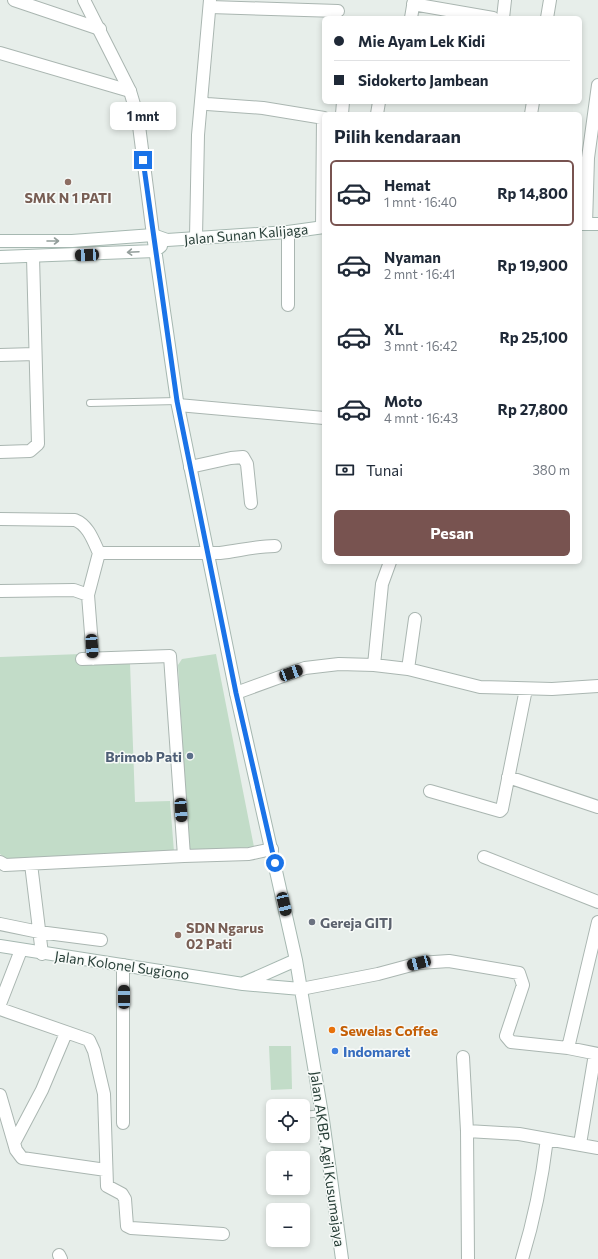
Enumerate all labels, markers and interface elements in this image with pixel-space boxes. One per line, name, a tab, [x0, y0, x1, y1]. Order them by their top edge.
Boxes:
text: Mie Ayam Lek Kidi	[358, 32, 485, 50]
text: Sidokerto Jambean	[358, 71, 488, 89]
callout: 1 mnt	[110, 102, 176, 130]
text: 1 mnt	[127, 108, 159, 124]
text: Pilih kendaraan	[334, 125, 461, 147]
route end	[134, 151, 152, 169]
icon: car	[336, 175, 372, 211]
text: Hemat	[384, 176, 430, 194]
marker: SMK N 1 PATI	[63, 177, 73, 187]
text: Rp 14,800	[497, 184, 568, 202]
place label: SMK N 1 PATI	[24, 189, 112, 206]
text: 1 mnt · 16:40	[384, 194, 457, 210]
street label: Jalan Sunan Kalijaga	[183, 220, 309, 248]
one-way arrow	[46, 237, 59, 245]
icon: car	[336, 247, 372, 283]
car	[75, 248, 99, 262]
text: Nyaman	[384, 248, 441, 266]
one-way arrow	[127, 249, 140, 256]
text: Rp 19,900	[497, 256, 568, 274]
text: 2 mnt · 16:41	[384, 266, 455, 282]
icon: car	[336, 319, 372, 355]
text: XL	[384, 320, 403, 338]
text: Rp 25,100	[499, 328, 568, 346]
text: 3 mnt · 16:42	[384, 338, 457, 354]
icon: car	[336, 391, 372, 427]
text: Moto	[384, 392, 423, 410]
text: Rp 27,800	[498, 400, 568, 418]
text: 4 mnt · 16:43	[384, 410, 458, 426]
icon: cash	[334, 459, 356, 481]
text: Tunai	[366, 461, 403, 479]
text: 380 m	[532, 462, 570, 478]
button: Pesan	[334, 510, 570, 556]
car	[85, 634, 99, 658]
car	[278, 663, 304, 683]
place label: Brimob Pati	[105, 748, 182, 765]
marker: Brimob Pati	[185, 751, 195, 761]
car	[174, 798, 188, 822]
route start	[266, 854, 284, 872]
car	[275, 891, 293, 917]
place label: Gereja GITJ	[320, 914, 393, 931]
marker: Gereja GITJ	[307, 917, 317, 927]
place label: SDN Ngarus 02 Pati	[186, 919, 264, 952]
marker: SDN Ngarus 02 Pati	[173, 930, 183, 940]
street label: Jalan Kolonel Sugiono	[54, 947, 190, 983]
car	[406, 954, 432, 972]
car	[118, 985, 130, 1009]
place label: Sewelas Coffee	[340, 1022, 438, 1039]
marker: Sewelas Coffee	[327, 1025, 337, 1035]
place label: Indomaret	[343, 1043, 411, 1060]
marker: Indomaret	[330, 1046, 340, 1056]
street label: Jalan AKBP. Agil Kusumajaya	[307, 1070, 349, 1248]
map controls	[266, 1099, 310, 1247]
button: locate	[266, 1099, 310, 1143]
button: +	[266, 1151, 310, 1195]
button: −	[266, 1203, 310, 1247]

